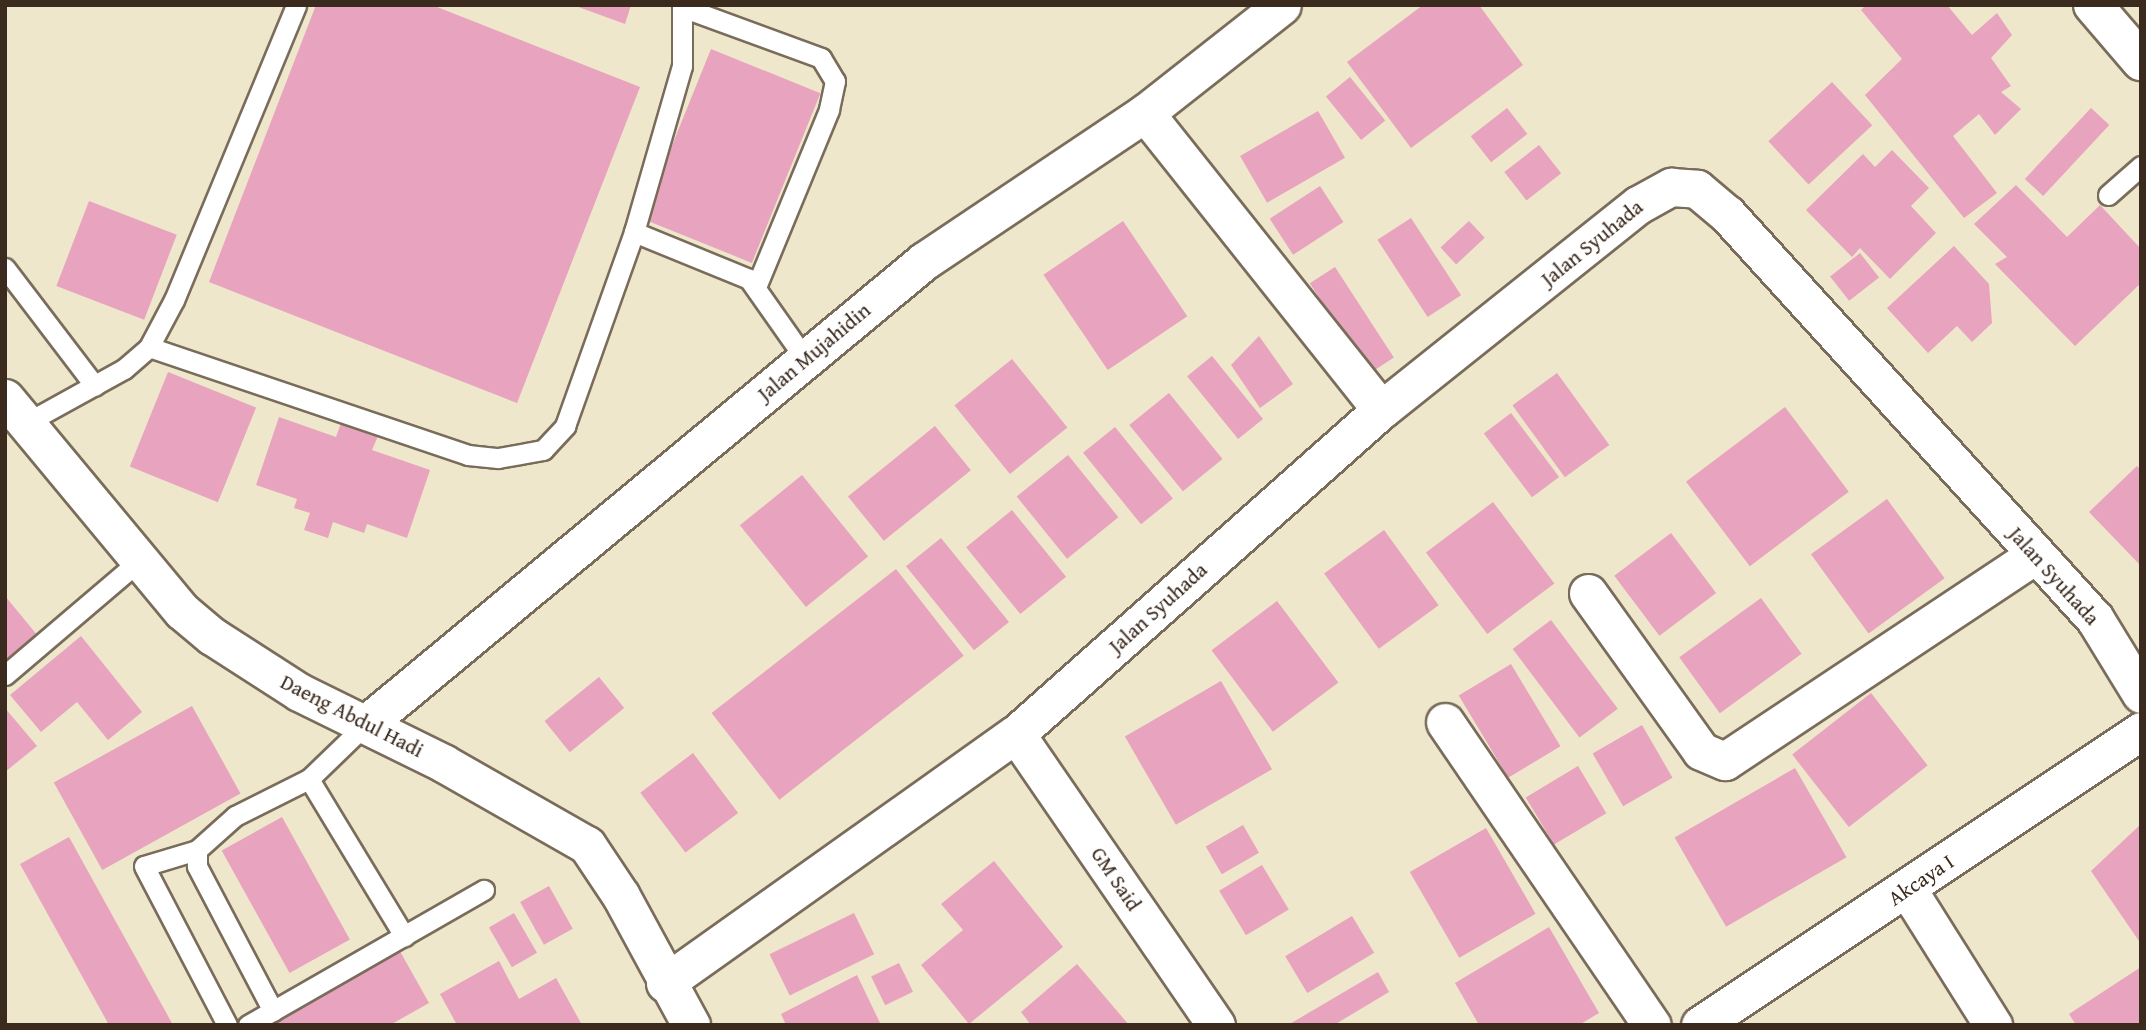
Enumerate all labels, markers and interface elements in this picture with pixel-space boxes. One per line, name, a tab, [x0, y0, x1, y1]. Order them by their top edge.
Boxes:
street label: Jalan Syuhada	[1536, 194, 1648, 292]
street label: Jalan Mujahidin	[752, 298, 876, 406]
street label: Jalan Syuhada	[2003, 522, 2105, 630]
street label: Jalan Syuhada	[1104, 557, 1212, 659]
street label: Daeng Abdul Hadi	[276, 669, 428, 763]
street label: GM Said	[1086, 842, 1146, 916]
street label: Akcaya I	[1883, 849, 1959, 911]

